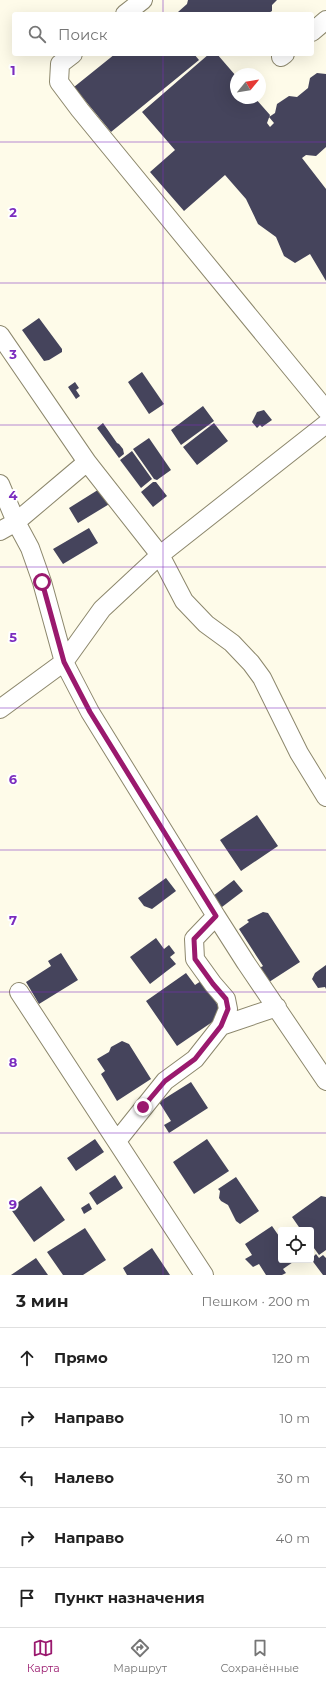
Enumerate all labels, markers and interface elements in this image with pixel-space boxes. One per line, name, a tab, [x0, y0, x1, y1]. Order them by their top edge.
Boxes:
search box	[12, 12, 314, 56]
icon: search	[26, 23, 48, 45]
text: Поиск	[58, 25, 107, 44]
text: 1	[10, 62, 16, 78]
north arrow	[230, 68, 266, 104]
text: 2	[9, 204, 17, 220]
text: 3	[8, 346, 17, 362]
text: 4	[9, 487, 18, 503]
route start	[33, 573, 51, 591]
text: 5	[9, 629, 17, 645]
text: 6	[9, 771, 18, 787]
text: 7	[9, 912, 17, 928]
text: 8	[9, 1054, 18, 1070]
route end	[134, 1098, 152, 1116]
text: 9	[9, 1196, 17, 1212]
map controls	[278, 1227, 314, 1263]
button: locate	[278, 1227, 314, 1263]
text: 3 мин	[16, 1291, 69, 1311]
text: Пешком · 200 m	[201, 1293, 310, 1309]
icon: ahead	[16, 1347, 38, 1369]
text: Прямо	[54, 1348, 108, 1367]
text: 120 m	[272, 1350, 310, 1366]
icon: right	[16, 1407, 38, 1429]
text: Направо	[54, 1408, 124, 1427]
text: 10 m	[280, 1410, 310, 1426]
icon: left	[16, 1467, 38, 1489]
text: Налево	[54, 1468, 114, 1487]
text: 30 m	[277, 1470, 310, 1486]
icon: right	[16, 1527, 38, 1549]
text: Направо	[54, 1528, 124, 1547]
text: 40 m	[276, 1530, 310, 1546]
icon: arrive	[16, 1587, 38, 1609]
text: Пункт назначения	[54, 1588, 205, 1607]
tab: Карта	[27, 1637, 60, 1675]
tab: Маршрут	[113, 1637, 167, 1675]
tab: Сохранённые	[220, 1637, 299, 1675]

